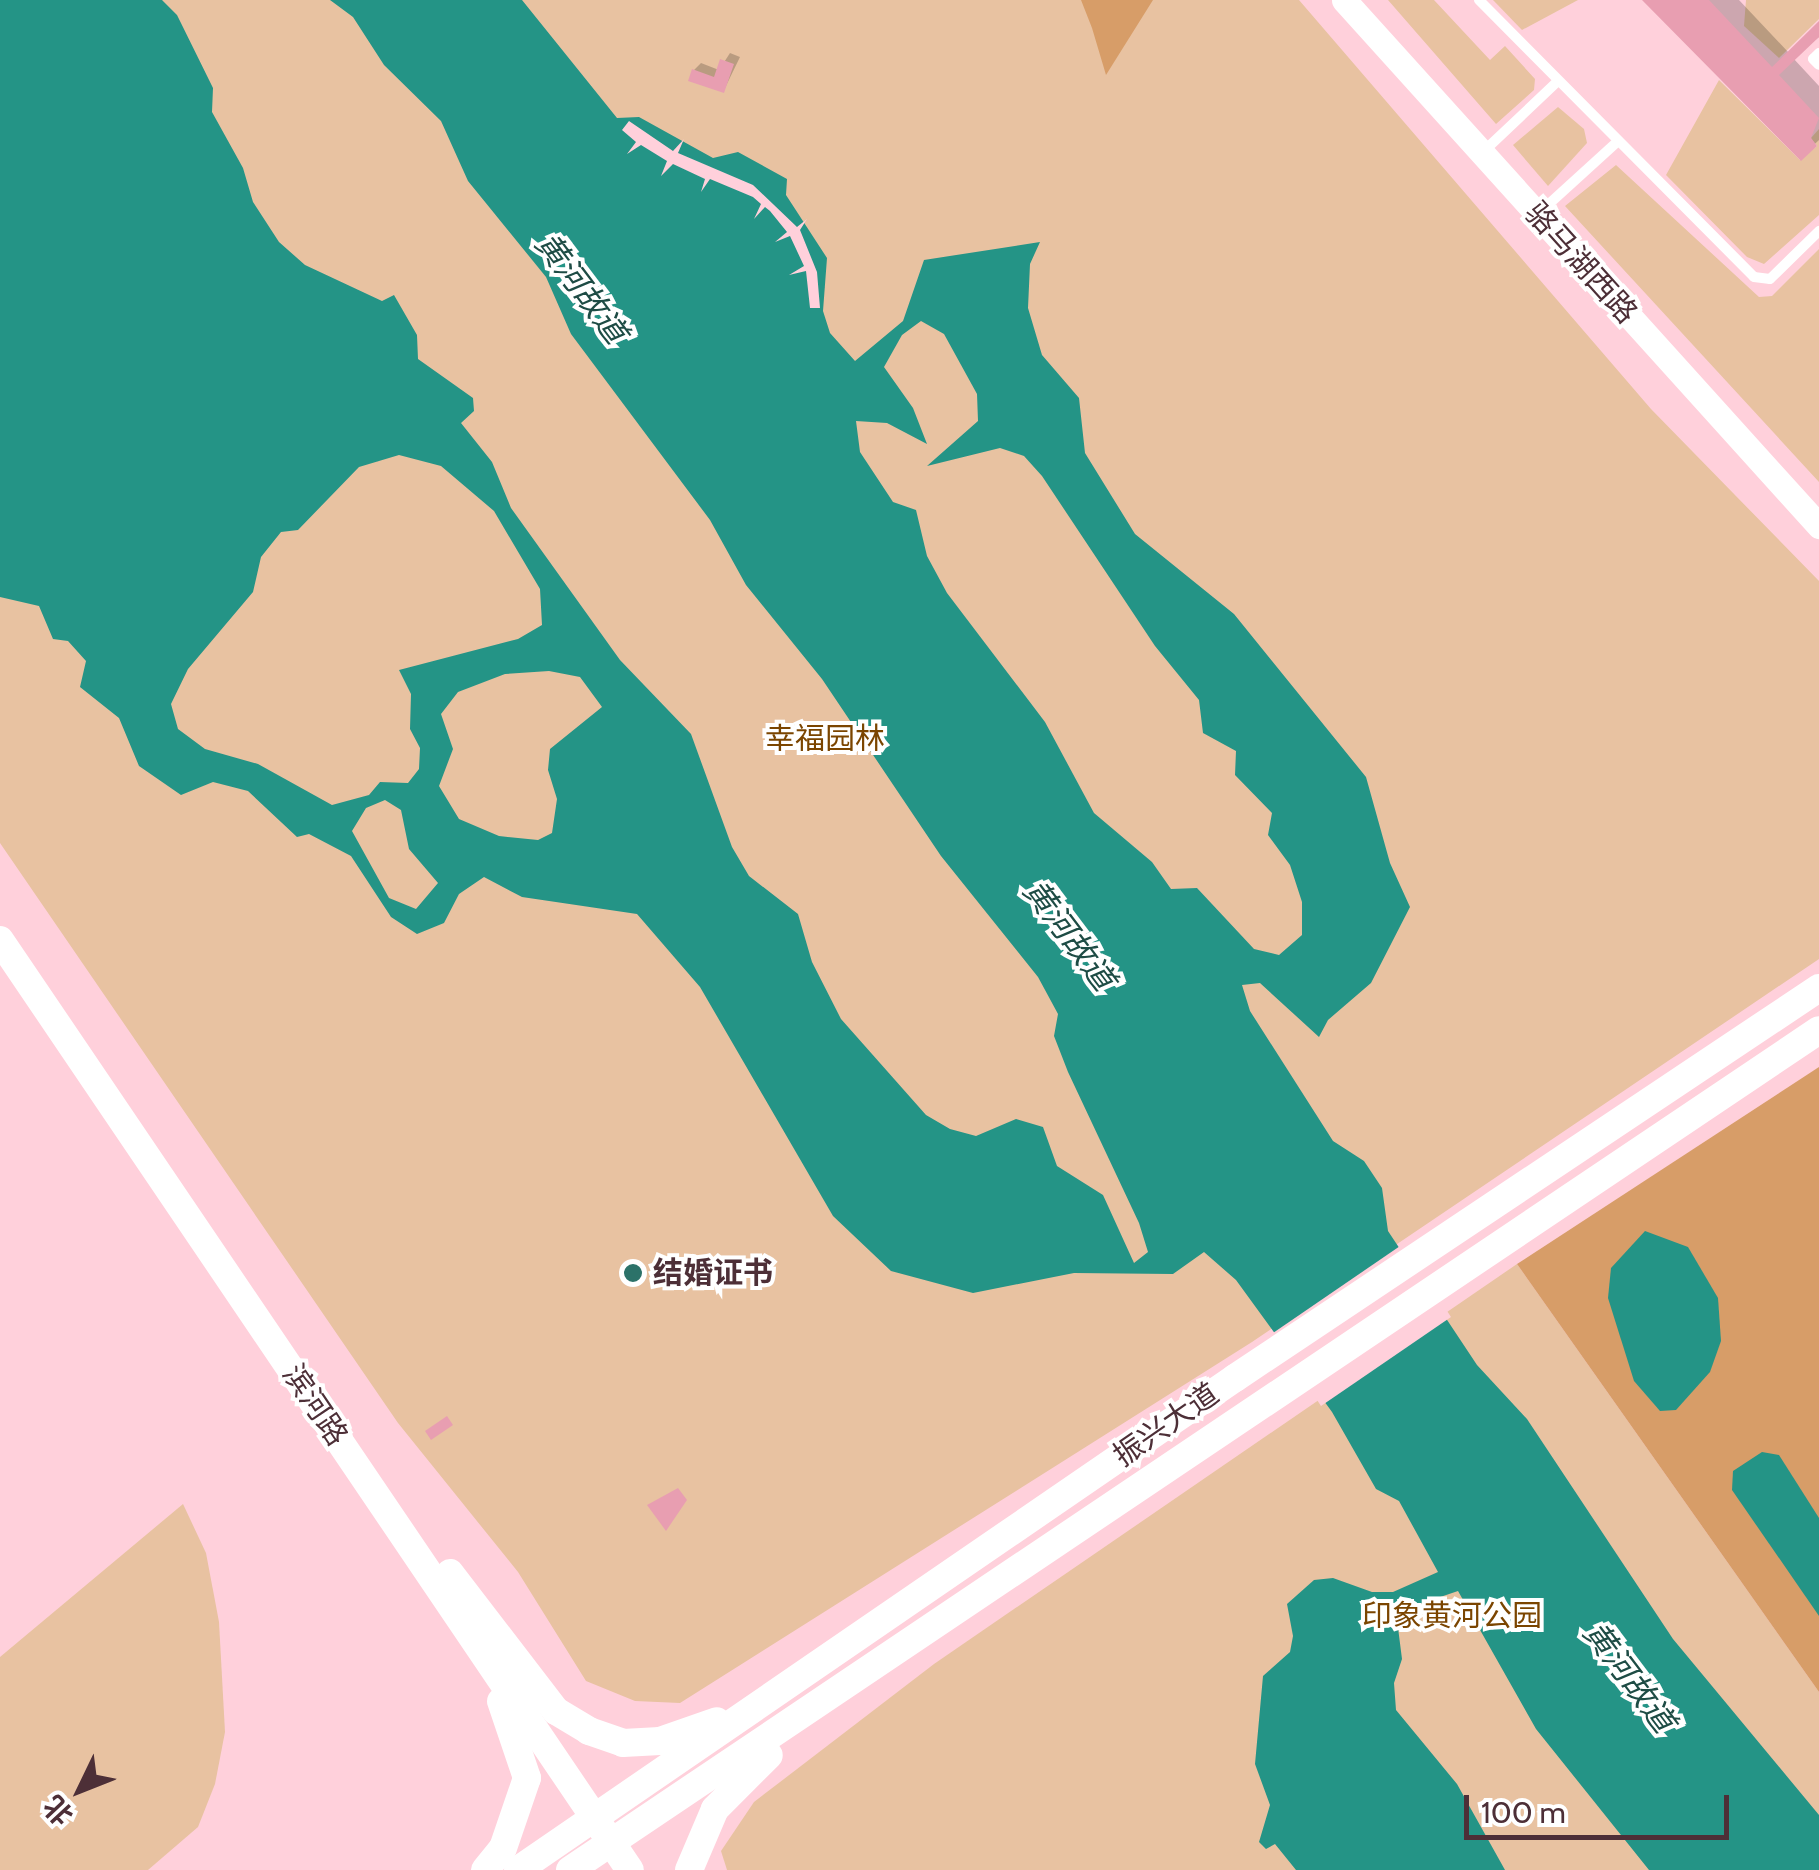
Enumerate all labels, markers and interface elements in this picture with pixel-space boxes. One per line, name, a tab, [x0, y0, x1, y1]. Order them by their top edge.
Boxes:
street label: 骆马湖西路	[1517, 195, 1645, 331]
water label: 黄河故道	[527, 225, 635, 351]
park label: 幸福园林	[765, 721, 885, 757]
water label: 黄河故道	[1015, 872, 1123, 998]
place label: 结婚证书	[653, 1255, 773, 1291]
marker: 结婚证书	[622, 1262, 644, 1284]
street label: 滨河路	[275, 1358, 355, 1452]
street label: 振兴大道	[1107, 1376, 1225, 1474]
park label: 印象黄河公园	[1362, 1598, 1542, 1634]
water label: 黄河故道	[1575, 1614, 1683, 1740]
north arrow	[30, 1740, 130, 1840]
scale bar	[1469, 1775, 1734, 1837]
text: 北	[36, 1789, 80, 1832]
text: 100 m	[1481, 1794, 1566, 1831]

